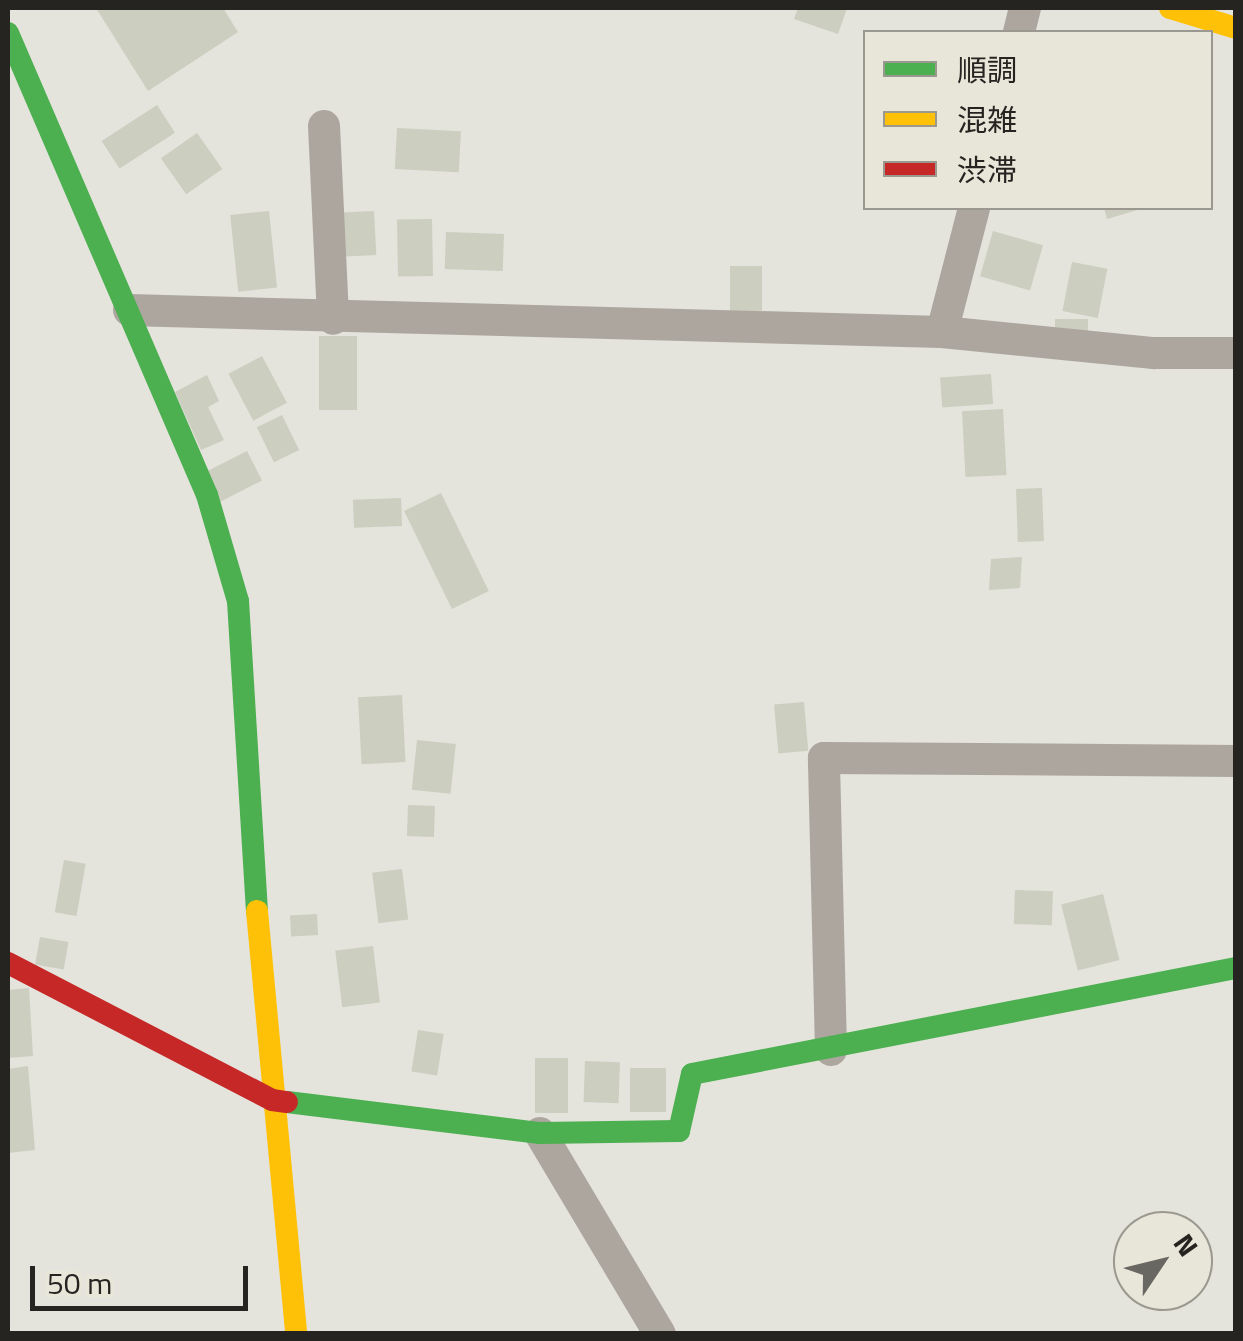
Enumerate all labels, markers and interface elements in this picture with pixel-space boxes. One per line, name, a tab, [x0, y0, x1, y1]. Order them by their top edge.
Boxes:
legend	[863, 30, 1213, 210]
text: 順調	[957, 47, 1017, 93]
text: 混雑	[957, 97, 1017, 143]
text: 渋滞	[957, 147, 1017, 193]
north arrow	[1113, 1211, 1213, 1311]
text: N	[1163, 1224, 1210, 1265]
scale bar	[35, 1246, 252, 1308]
text: 50 m	[47, 1260, 112, 1306]

